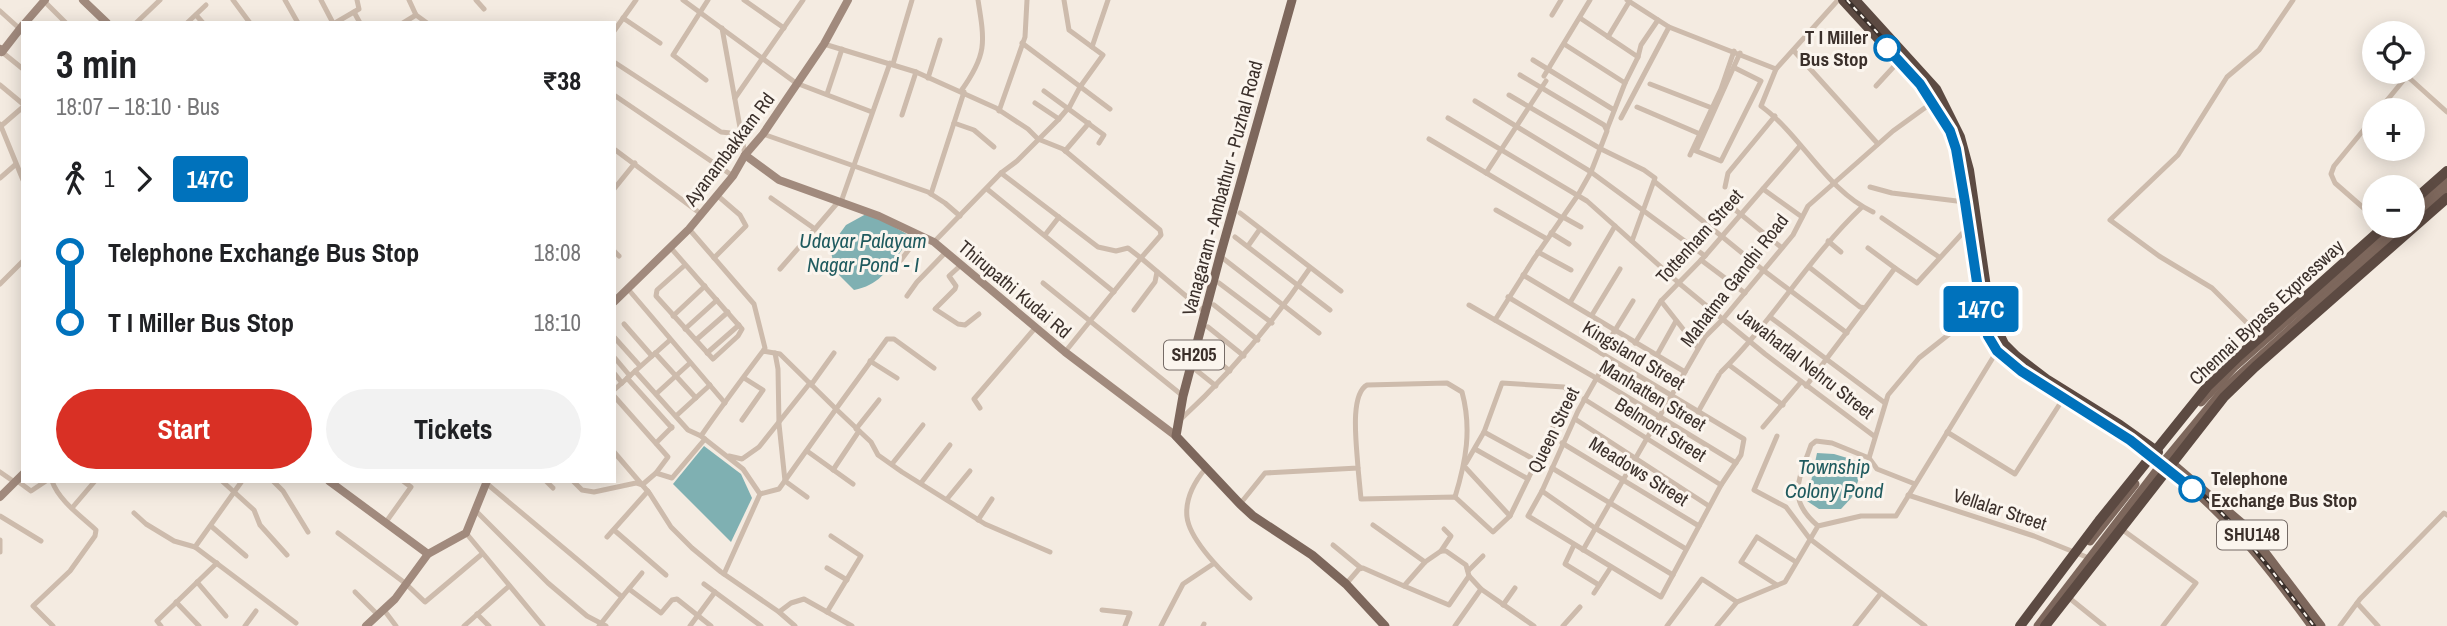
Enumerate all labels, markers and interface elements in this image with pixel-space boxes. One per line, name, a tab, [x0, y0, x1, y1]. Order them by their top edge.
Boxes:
map controls	[2362, 21, 2425, 238]
button: locate	[2362, 21, 2425, 84]
place label: T I Miller Bus Stop	[1800, 24, 1868, 72]
marker: T I Miller Bus Stop	[1874, 35, 1900, 61]
text: 3 min	[56, 39, 137, 90]
street label: Vanagaram - Ambathur - Puzhal Road	[1175, 58, 1269, 318]
text: ₹38	[542, 63, 581, 98]
street label: Ayanambakkam Rd	[677, 87, 780, 212]
text: 18:07 – 18:10 · Bus	[56, 91, 220, 122]
button: +	[2362, 98, 2425, 161]
icon: walk	[56, 160, 94, 198]
icon: forward	[125, 160, 163, 198]
text: 1	[104, 163, 115, 194]
text: 147C	[187, 163, 234, 195]
button: −	[2362, 175, 2425, 238]
street label: Tottenham Street	[1650, 183, 1749, 289]
street label: Mahatma Gandhi Road	[1674, 208, 1794, 352]
water label: Udayar Palayam Nagar Pond - I	[799, 226, 927, 279]
street label: Chennai Bypass Expressway	[2183, 233, 2349, 391]
street label: Thirupathi Kudai Rd	[953, 234, 1077, 344]
text: Telephone Exchange Bus Stop	[108, 235, 419, 270]
text: 18:08	[534, 237, 581, 268]
line badge: 147C	[1932, 286, 2030, 332]
text: 147C	[1957, 293, 2005, 325]
street label: Jawaharlal Nehru Street	[1732, 301, 1880, 425]
text: T I Miller Bus Stop	[108, 305, 294, 340]
text: 18:10	[534, 307, 581, 338]
street label: Kingsland Street	[1578, 314, 1691, 396]
road number: SH205	[1164, 340, 1224, 370]
street label: Manhatten Street	[1595, 353, 1711, 437]
street label: Queen Street	[1521, 382, 1585, 477]
button: Start	[56, 389, 312, 469]
button: Tickets	[326, 389, 581, 469]
street label: Belmont Street	[1610, 391, 1712, 468]
street label: Meadows Street	[1584, 430, 1694, 512]
water label: Township Colony Pond	[1785, 452, 1884, 505]
place label: Telephone Exchange Bus Stop	[2211, 465, 2357, 513]
marker: Telephone Exchange Bus Stop	[2179, 476, 2205, 502]
street label: Vellalar Street	[1950, 482, 2051, 537]
road number: SHU148	[2217, 520, 2287, 550]

